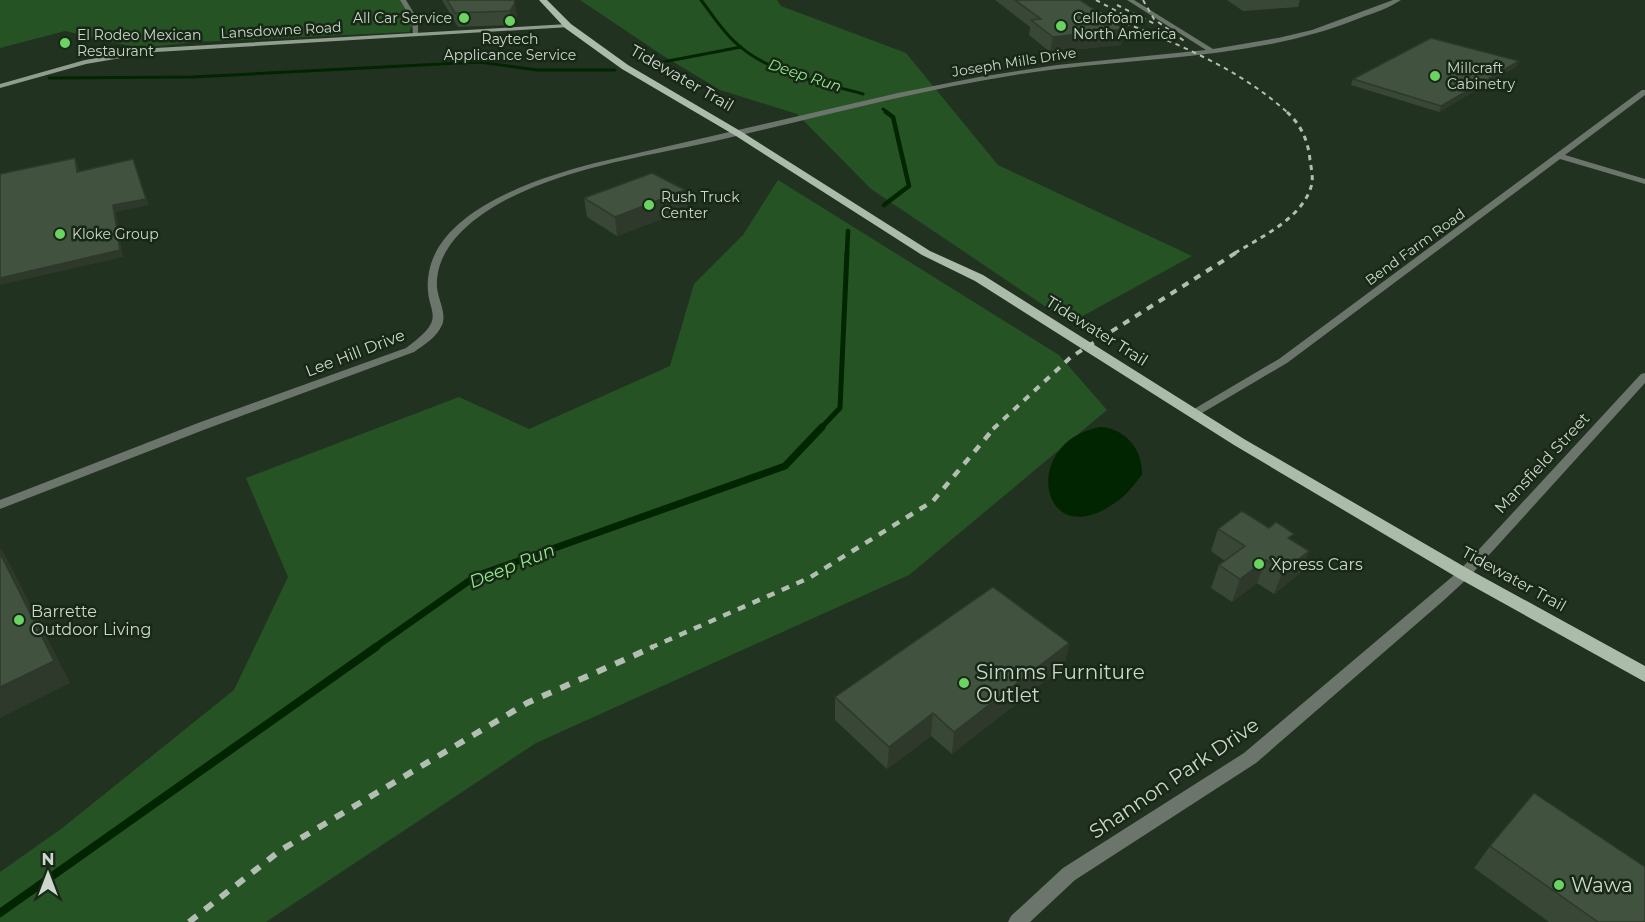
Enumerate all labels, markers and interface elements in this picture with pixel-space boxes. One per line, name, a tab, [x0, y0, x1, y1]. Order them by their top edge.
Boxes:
place label: All Car Service	[353, 9, 452, 27]
place label: Cellofoam North America	[1073, 9, 1177, 43]
marker: All Car Service	[457, 11, 471, 25]
marker: Raytech Applicance Service	[503, 14, 517, 28]
street label: Lansdowne Road	[220, 18, 342, 42]
marker: Cellofoam North America	[1054, 19, 1068, 33]
place label: El Rodeo Mexican Restaurant	[77, 26, 202, 60]
place label: Raytech Applicance Service	[444, 30, 576, 64]
marker: El Rodeo Mexican Restaurant	[58, 36, 72, 50]
street label: Tidewater Trail	[627, 41, 737, 115]
street label: Joseph Mills Drive	[950, 43, 1077, 81]
water label: Deep Run	[766, 54, 844, 96]
place label: Millcraft Cabinetry	[1447, 59, 1515, 93]
marker: Millcraft Cabinetry	[1428, 69, 1442, 83]
place label: Rush Truck Center	[661, 188, 740, 222]
marker: Rush Truck Center	[642, 198, 656, 212]
street label: Bend Farm Road	[1362, 205, 1468, 289]
place label: Kloke Group	[72, 225, 159, 243]
marker: Kloke Group	[53, 227, 67, 241]
street label: Tidewater Trail	[1043, 292, 1151, 370]
street label: Lee Hill Drive	[303, 325, 407, 381]
street label: Mansfield Street	[1491, 408, 1594, 517]
water label: Deep Run	[466, 539, 558, 593]
street label: Tidewater Trail	[1459, 543, 1569, 615]
place label: Xpress Cars	[1271, 555, 1363, 574]
marker: Xpress Cars	[1252, 557, 1266, 571]
place label: Barrette Outdoor Living	[31, 602, 151, 639]
marker: Barrette Outdoor Living	[12, 613, 26, 627]
place label: Simms Furniture Outlet	[976, 660, 1145, 707]
marker: Simms Furniture Outlet	[957, 676, 971, 690]
street label: Shannon Park Drive	[1085, 712, 1263, 844]
north arrow	[18, 844, 78, 904]
text: N	[42, 850, 54, 869]
place label: Wawa	[1571, 873, 1633, 897]
marker: Wawa	[1552, 878, 1566, 892]

